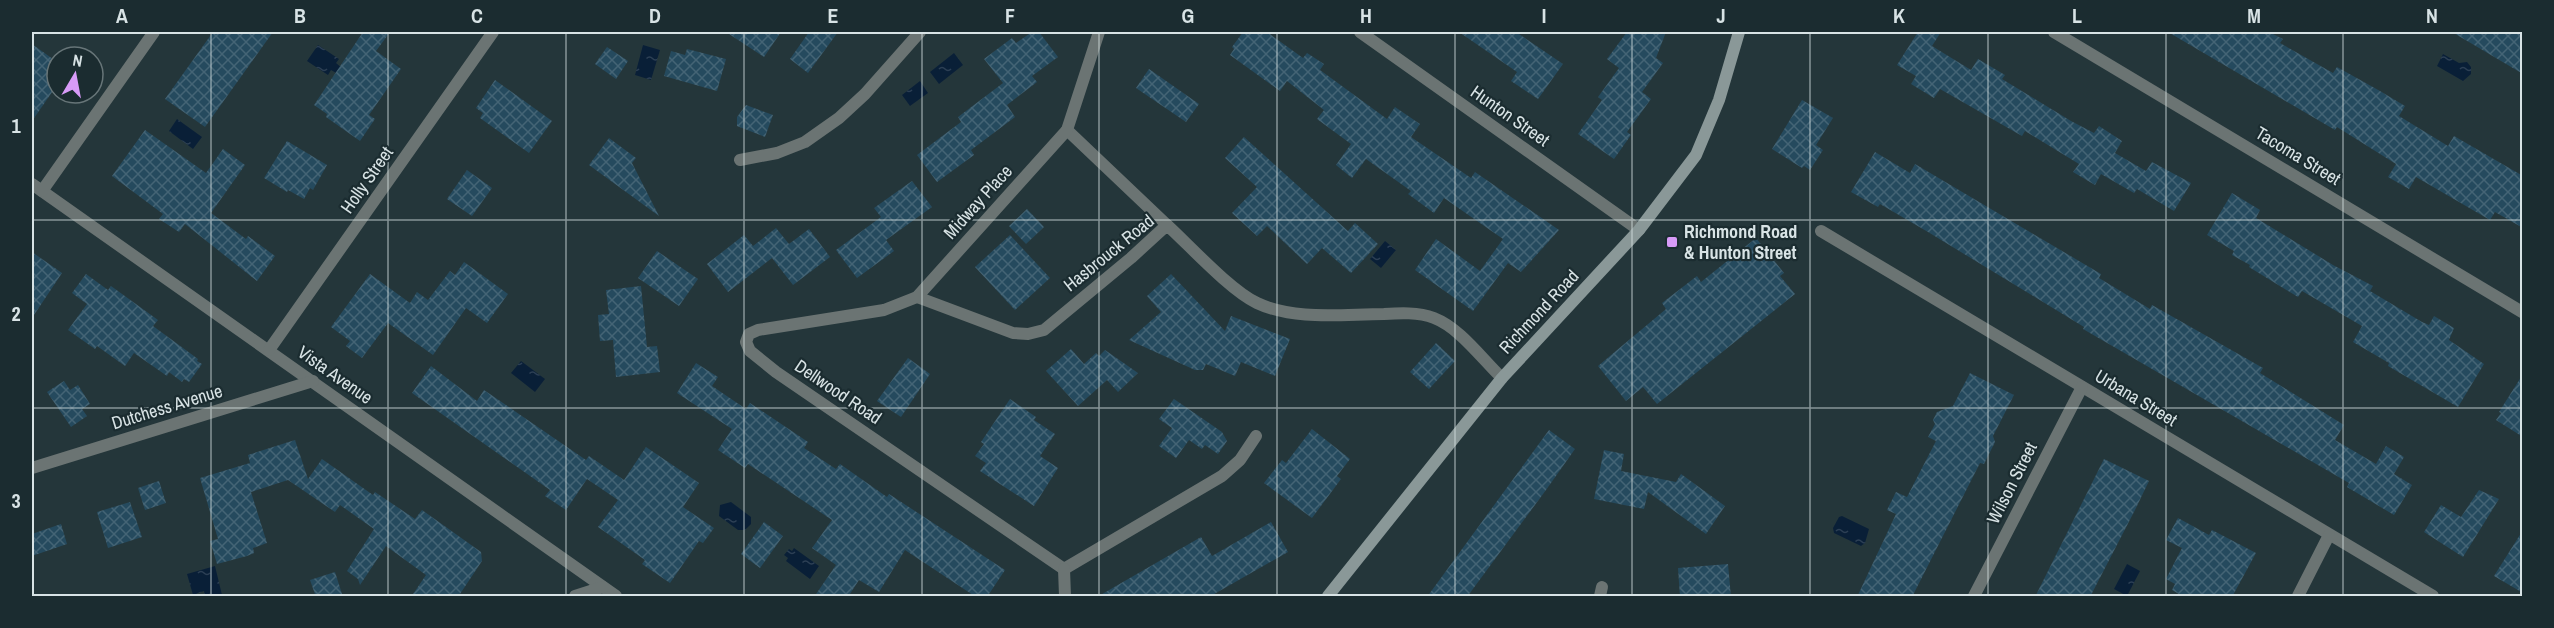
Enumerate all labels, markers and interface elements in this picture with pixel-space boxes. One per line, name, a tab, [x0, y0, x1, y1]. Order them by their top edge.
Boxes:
text: A	[116, 2, 128, 29]
text: B	[294, 2, 306, 29]
text: C	[471, 2, 483, 29]
text: D	[649, 2, 661, 29]
text: E	[828, 2, 839, 29]
text: F	[1005, 2, 1015, 29]
text: G	[1182, 2, 1194, 29]
text: H	[1360, 2, 1372, 29]
text: I	[1542, 2, 1546, 29]
text: J	[1716, 2, 1726, 29]
text: K	[1893, 2, 1905, 29]
text: L	[2072, 2, 2082, 29]
text: M	[2247, 2, 2261, 29]
text: N	[2426, 2, 2438, 29]
north arrow	[45, 45, 105, 105]
text: N	[71, 49, 84, 72]
street label: Hunton Street	[1466, 79, 1555, 152]
text: 1	[11, 112, 21, 139]
street label: Tacoma Street	[2251, 120, 2346, 191]
street label: Holly Street	[334, 141, 399, 218]
street label: Midway Place	[938, 159, 1018, 244]
street label: Hasbrouck Road	[1058, 208, 1159, 297]
place label: Richmond Road & Hunton Street	[1684, 219, 1797, 265]
marker: Richmond Road & Hunton Street	[1665, 235, 1679, 249]
street label: Richmond Road	[1493, 264, 1584, 359]
text: 2	[11, 300, 21, 327]
street label: Vista Avenue	[293, 340, 378, 410]
street label: Dellwood Road	[790, 353, 887, 430]
street label: Urbana Street	[2090, 363, 2182, 432]
street label: Dutchess Avenue	[108, 378, 225, 435]
street label: Wilson Street	[1980, 438, 2043, 528]
text: 3	[11, 487, 21, 514]

